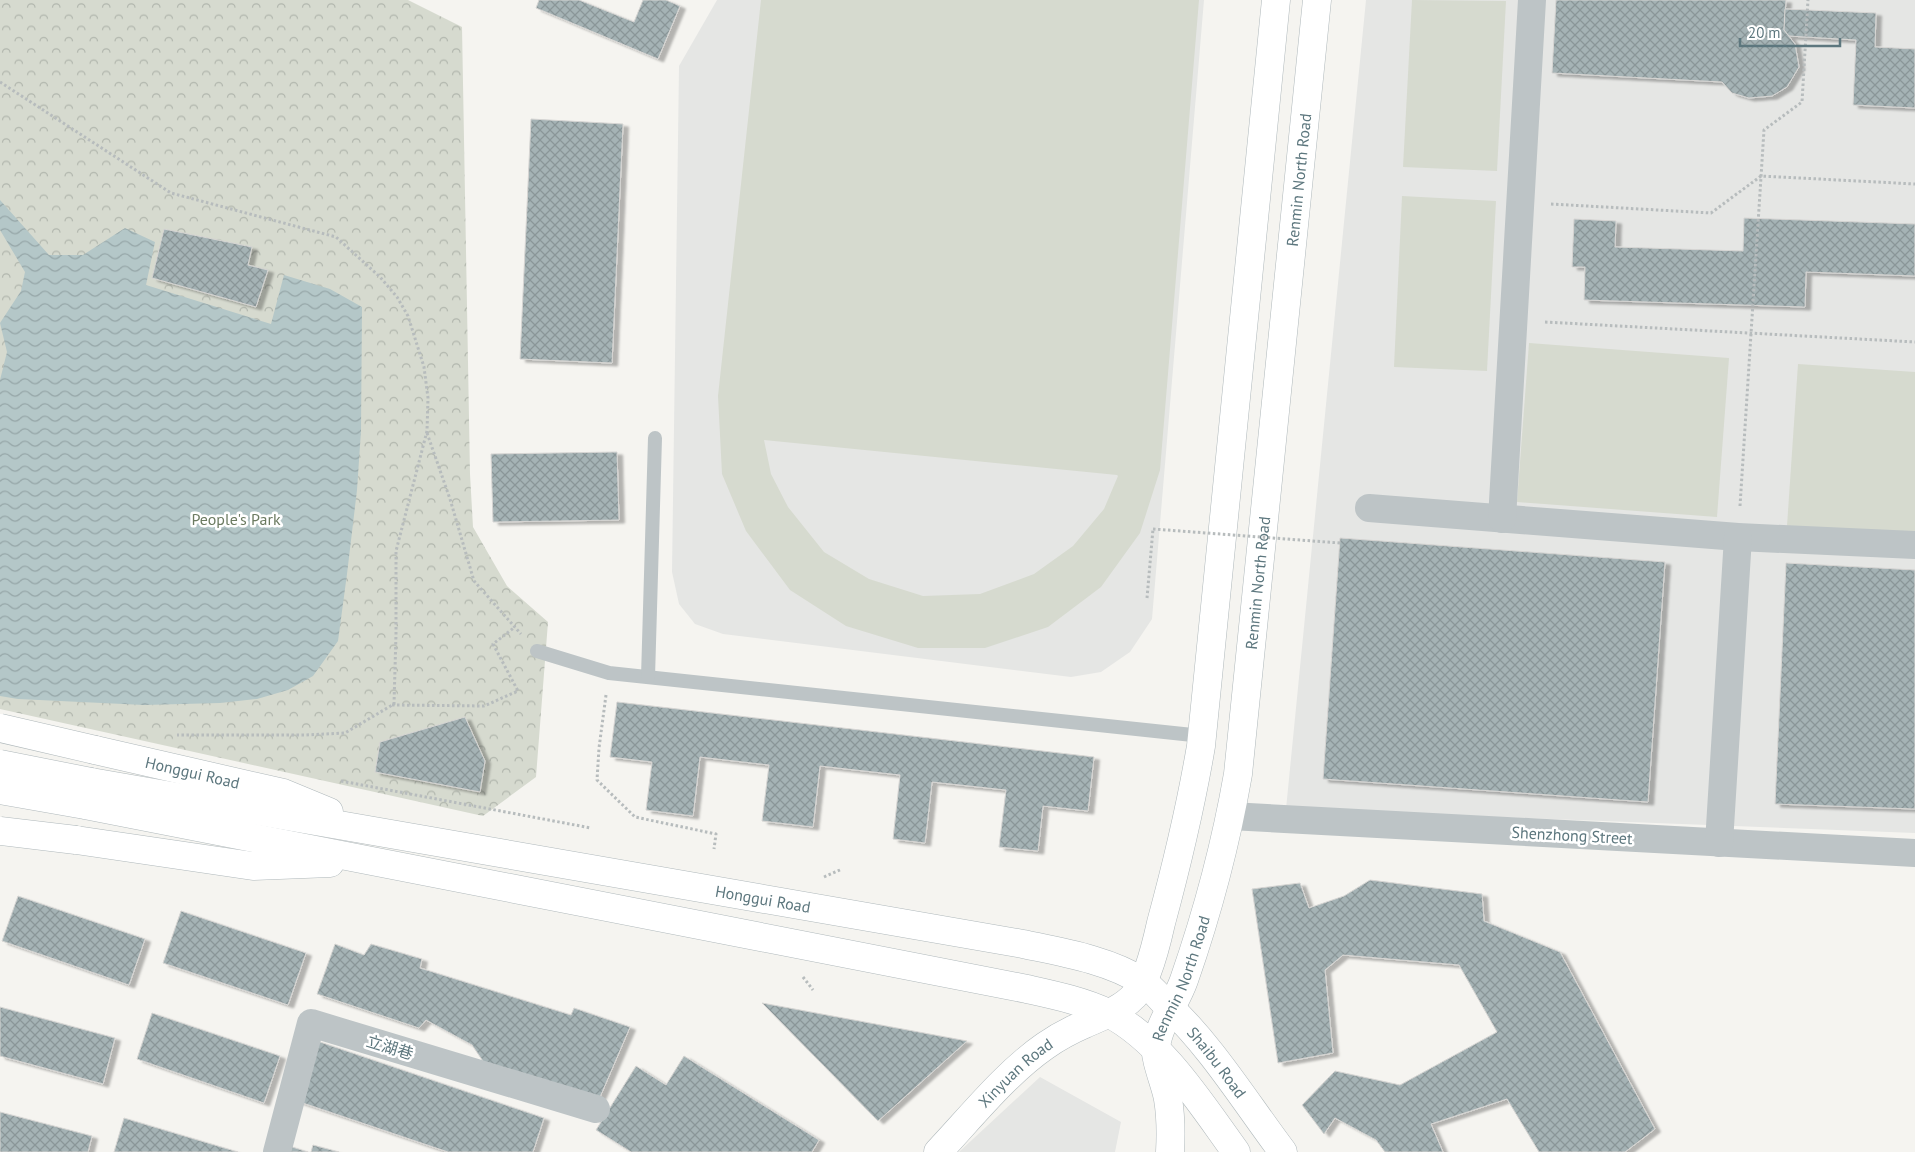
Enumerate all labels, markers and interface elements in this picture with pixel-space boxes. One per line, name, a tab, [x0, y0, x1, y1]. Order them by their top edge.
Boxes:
scale bar	[1740, 15, 1840, 47]
text: 20 m	[1748, 23, 1781, 42]
street label: Renmin North Road	[1282, 112, 1315, 247]
park label: People's Park	[191, 509, 281, 529]
street label: Renmin North Road	[1241, 515, 1274, 650]
street label: Honggui Road	[143, 752, 242, 793]
street label: Shenzhong Street	[1511, 822, 1634, 848]
street label: Honggui Road	[714, 881, 812, 917]
street label: Renmin North Road	[1147, 913, 1214, 1043]
street label: Shaibu Road	[1183, 1022, 1251, 1102]
street label: 立湖巷	[364, 1030, 416, 1064]
street label: Xinyuan Road	[974, 1034, 1056, 1112]

